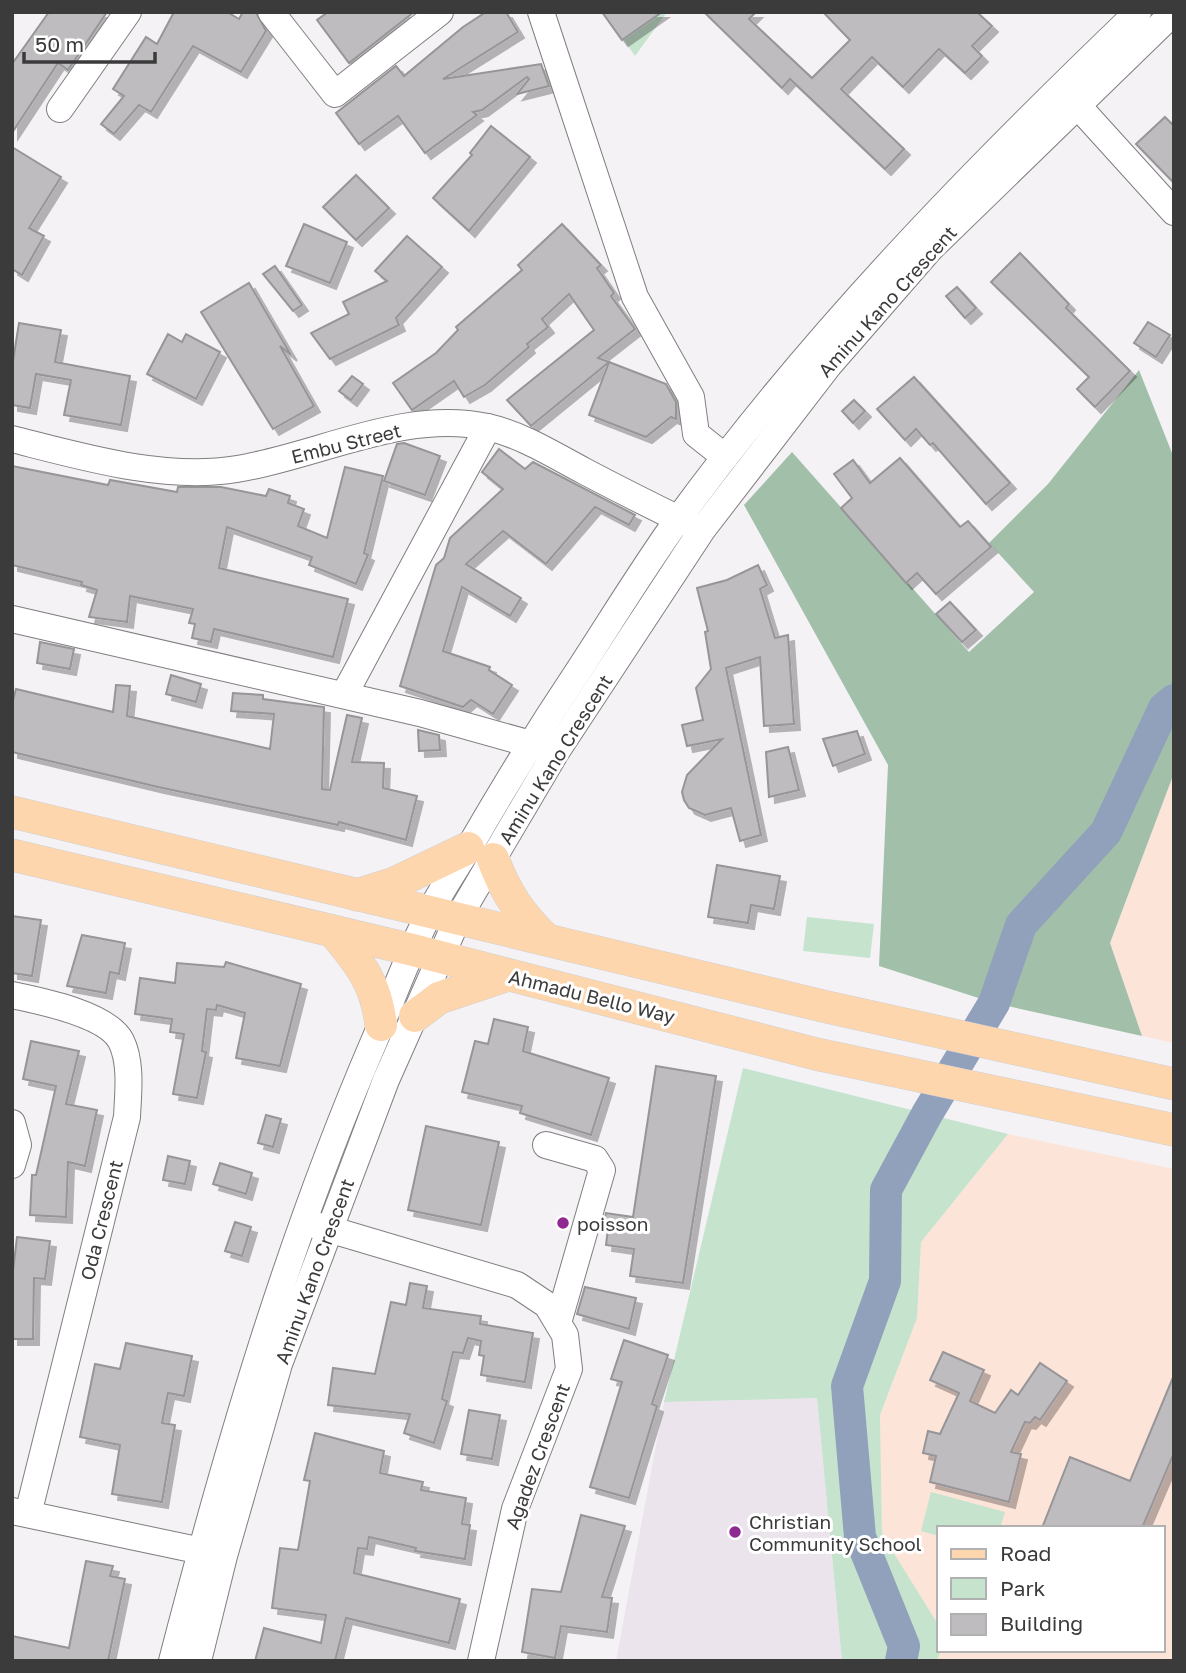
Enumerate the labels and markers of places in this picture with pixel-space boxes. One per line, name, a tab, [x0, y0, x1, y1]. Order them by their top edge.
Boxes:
place label: poisson	[577, 1212, 648, 1235]
marker: poisson	[555, 1215, 571, 1231]
place label: Christian Community School	[749, 1510, 922, 1555]
marker: Christian Community School	[727, 1524, 743, 1540]

